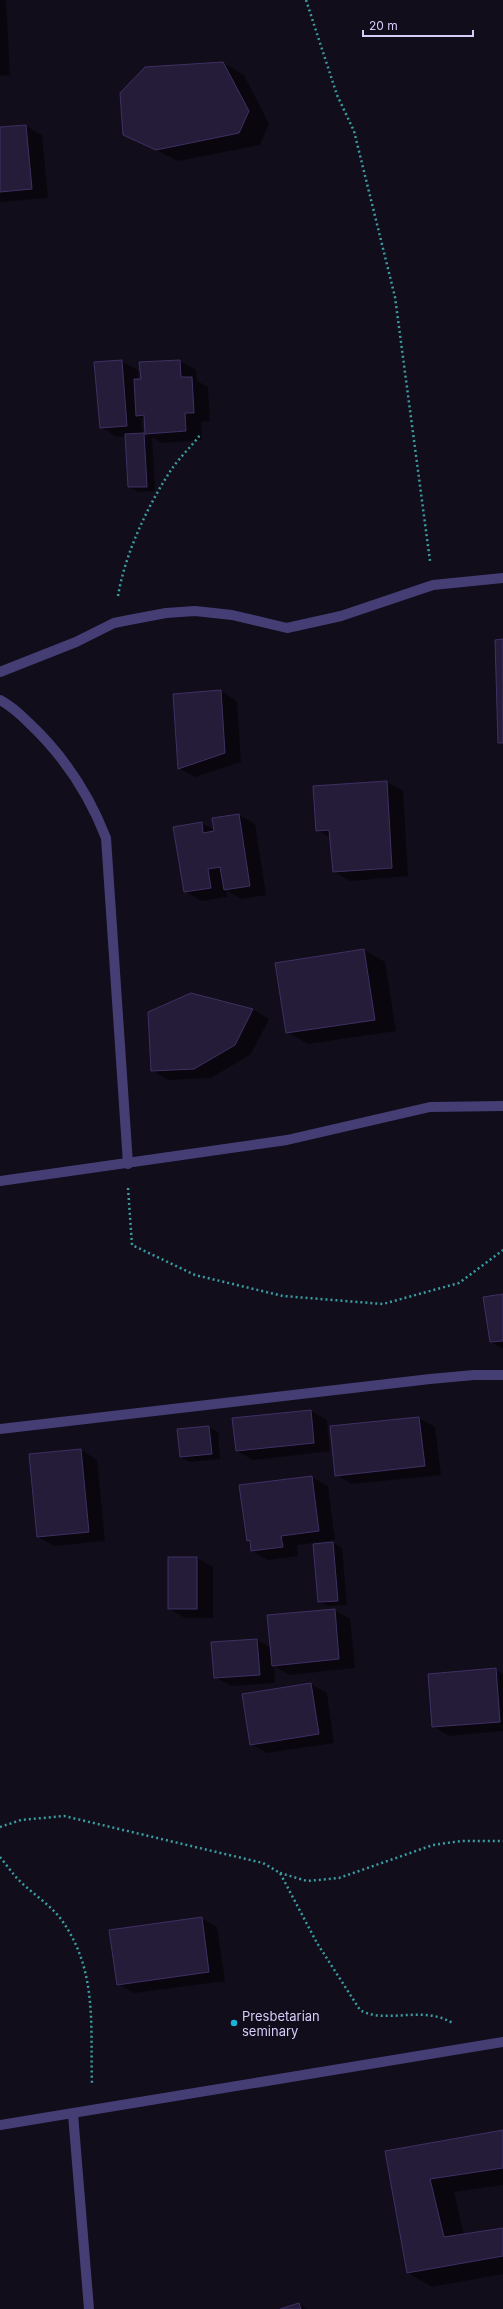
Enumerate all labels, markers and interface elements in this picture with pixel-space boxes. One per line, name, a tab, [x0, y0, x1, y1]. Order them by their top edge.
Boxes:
scale bar	[363, 12, 473, 38]
text: 20 m	[369, 18, 398, 33]
place label: Presbetarian seminary	[242, 2008, 320, 2039]
marker: Presbetarian seminary	[229, 2018, 239, 2028]

